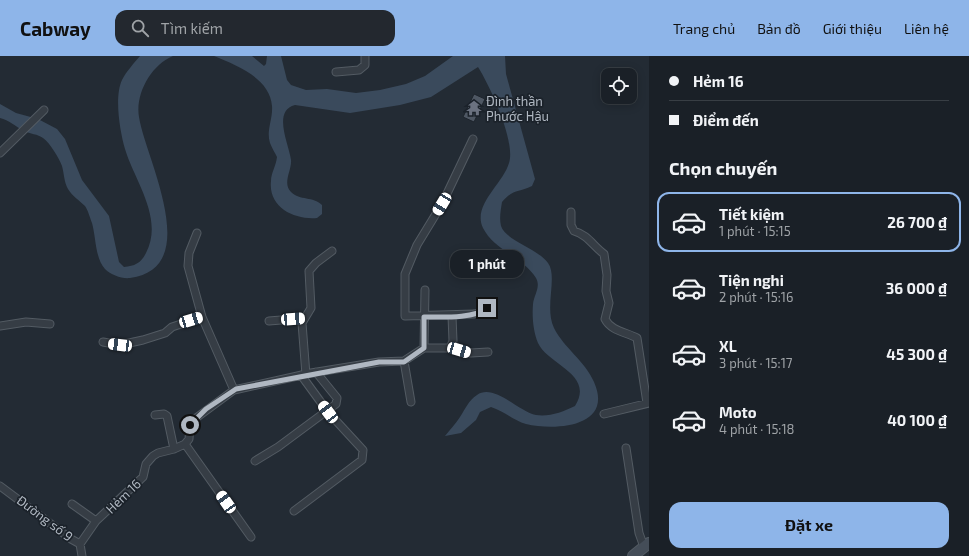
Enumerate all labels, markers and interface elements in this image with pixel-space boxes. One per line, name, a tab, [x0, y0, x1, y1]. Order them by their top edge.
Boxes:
search box	[115, 10, 395, 46]
text: Cabway	[20, 17, 91, 40]
icon: search	[129, 17, 151, 39]
text: Tìm kiếm	[161, 19, 223, 37]
text: Trang chủ	[673, 20, 735, 37]
text: Bản đồ	[757, 20, 801, 37]
text: Giới thiệu	[823, 20, 882, 37]
text: Liên hệ	[904, 20, 949, 37]
map controls	[601, 68, 637, 104]
button: locate	[601, 68, 637, 104]
text: Hẻm 16	[693, 72, 744, 90]
place label: Đình thần Phước Hậu	[486, 93, 549, 124]
temple icon: Đình thần Phước Hậu	[465, 99, 483, 117]
text: Điểm đến	[693, 111, 759, 129]
text: Chọn chuyến	[669, 157, 777, 179]
car	[431, 191, 453, 217]
icon: car	[671, 204, 707, 240]
text: Tiết kiệm	[719, 205, 784, 223]
text: 26 700 ₫	[887, 213, 947, 231]
text: 1 phút · 15:15	[719, 223, 791, 239]
callout: 1 phút	[450, 250, 524, 278]
text: 1 phút	[468, 256, 506, 272]
icon: car	[671, 270, 707, 306]
text: Tiện nghi	[719, 271, 784, 289]
text: 36 000 ₫	[886, 279, 947, 297]
text: 2 phút · 15:16	[719, 289, 793, 305]
route end	[478, 299, 496, 317]
car	[178, 311, 204, 329]
car	[281, 312, 305, 326]
icon: car	[671, 336, 707, 372]
text: XL	[719, 337, 737, 355]
car	[107, 338, 133, 352]
car	[446, 341, 472, 359]
text: 45 300 ₫	[886, 345, 947, 363]
text: 3 phút · 15:17	[719, 355, 793, 371]
car	[316, 399, 340, 425]
icon: car	[671, 402, 707, 438]
text: Moto	[719, 403, 757, 421]
text: 40 100 ₫	[887, 411, 947, 429]
route start	[181, 416, 199, 434]
text: 4 phút · 15:18	[719, 421, 795, 437]
street label: Hẻm 16	[102, 475, 144, 517]
car	[214, 489, 238, 515]
street label: Đường số 9	[14, 492, 76, 544]
button: Đặt xe	[669, 502, 949, 548]

